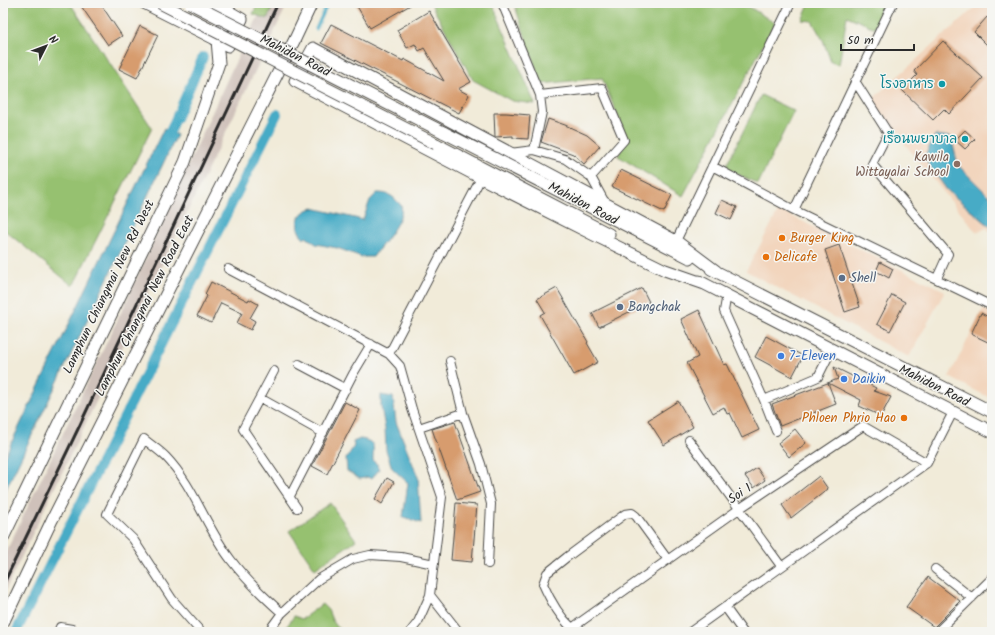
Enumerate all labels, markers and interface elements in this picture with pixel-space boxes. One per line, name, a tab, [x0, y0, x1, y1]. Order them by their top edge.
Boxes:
north arrow	[26, 26, 66, 66]
scale bar	[841, 26, 914, 52]
street label: Mahidon Road	[256, 29, 335, 83]
text: N	[44, 31, 62, 49]
text: 50 m	[847, 31, 874, 50]
place label: โรงอาหาร	[880, 74, 934, 95]
marker: โรงอาหาร	[937, 79, 947, 89]
place label: เรือนพยาบาล	[883, 129, 957, 150]
marker: เรือนพยาบาล	[960, 134, 970, 144]
place label: Kawila Wittayalai School	[855, 147, 949, 183]
marker: Kawila Wittayalai School	[952, 159, 962, 169]
street label: Mahidon Road	[544, 177, 622, 232]
street label: Lamphun Chiangmai New Rd West	[58, 196, 161, 378]
street label: Lamphun Chiangmai New Road East	[90, 211, 200, 400]
place label: Burger King	[790, 228, 854, 249]
marker: Burger King	[777, 233, 787, 243]
place label: Delicafe	[774, 247, 817, 268]
marker: Delicafe	[761, 252, 771, 262]
place label: Shell	[850, 268, 876, 289]
marker: Shell	[837, 273, 847, 283]
place label: Bangchak	[628, 297, 681, 318]
marker: Bangchak	[615, 302, 625, 312]
place label: 7-Eleven	[789, 346, 836, 367]
marker: 7-Eleven	[776, 351, 786, 361]
street label: Mahidon Road	[895, 359, 974, 413]
place label: Daikin	[852, 369, 886, 390]
marker: Daikin	[839, 374, 849, 384]
place label: Phloen Phrio Hao	[802, 408, 896, 429]
marker: Phloen Phrio Hao	[899, 413, 909, 423]
street label: Soi 1	[724, 478, 756, 510]

